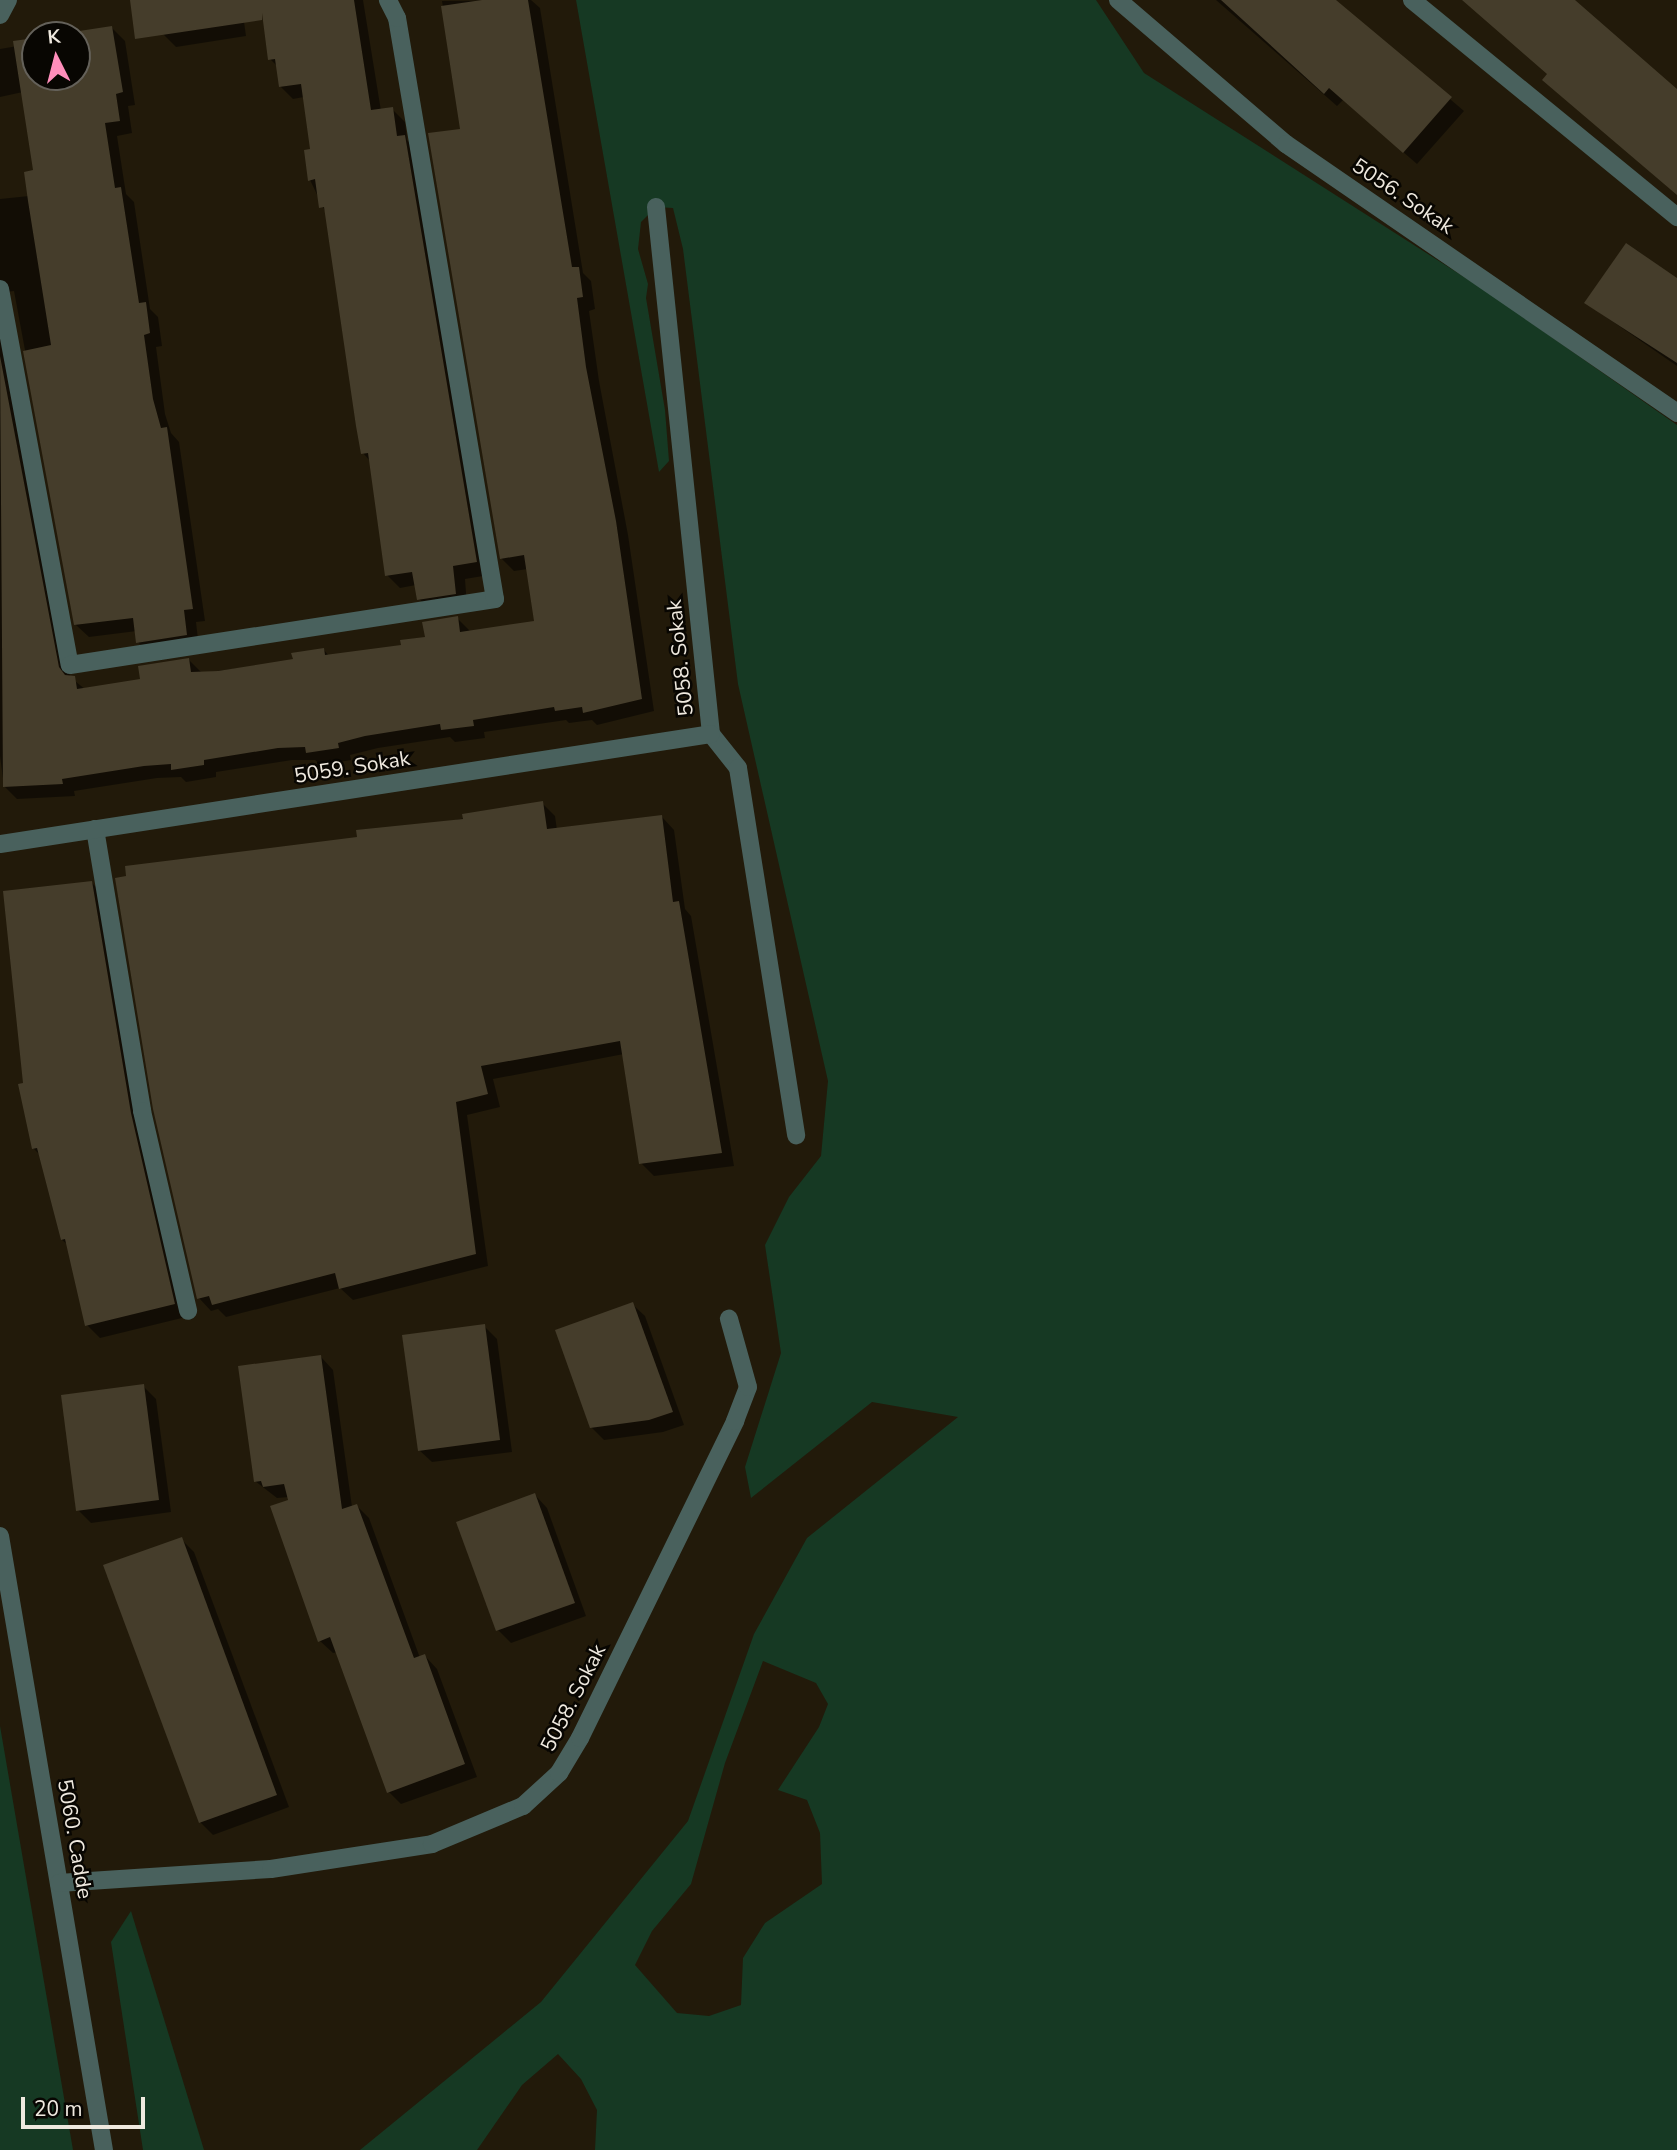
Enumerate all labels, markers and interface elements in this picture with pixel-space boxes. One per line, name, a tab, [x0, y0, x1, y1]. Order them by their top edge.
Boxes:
north arrow	[21, 21, 91, 91]
text: K	[46, 24, 62, 51]
street label: 5056. Sokak	[1347, 153, 1459, 239]
street label: 5058. Sokak	[661, 598, 699, 718]
street label: 5059. Sokak	[292, 745, 412, 789]
street label: 5058. Sokak	[535, 1640, 611, 1756]
street label: 5060. Cadde	[52, 1777, 98, 1901]
scale bar	[24, 2084, 149, 2128]
text: 20 m	[34, 2095, 83, 2123]

